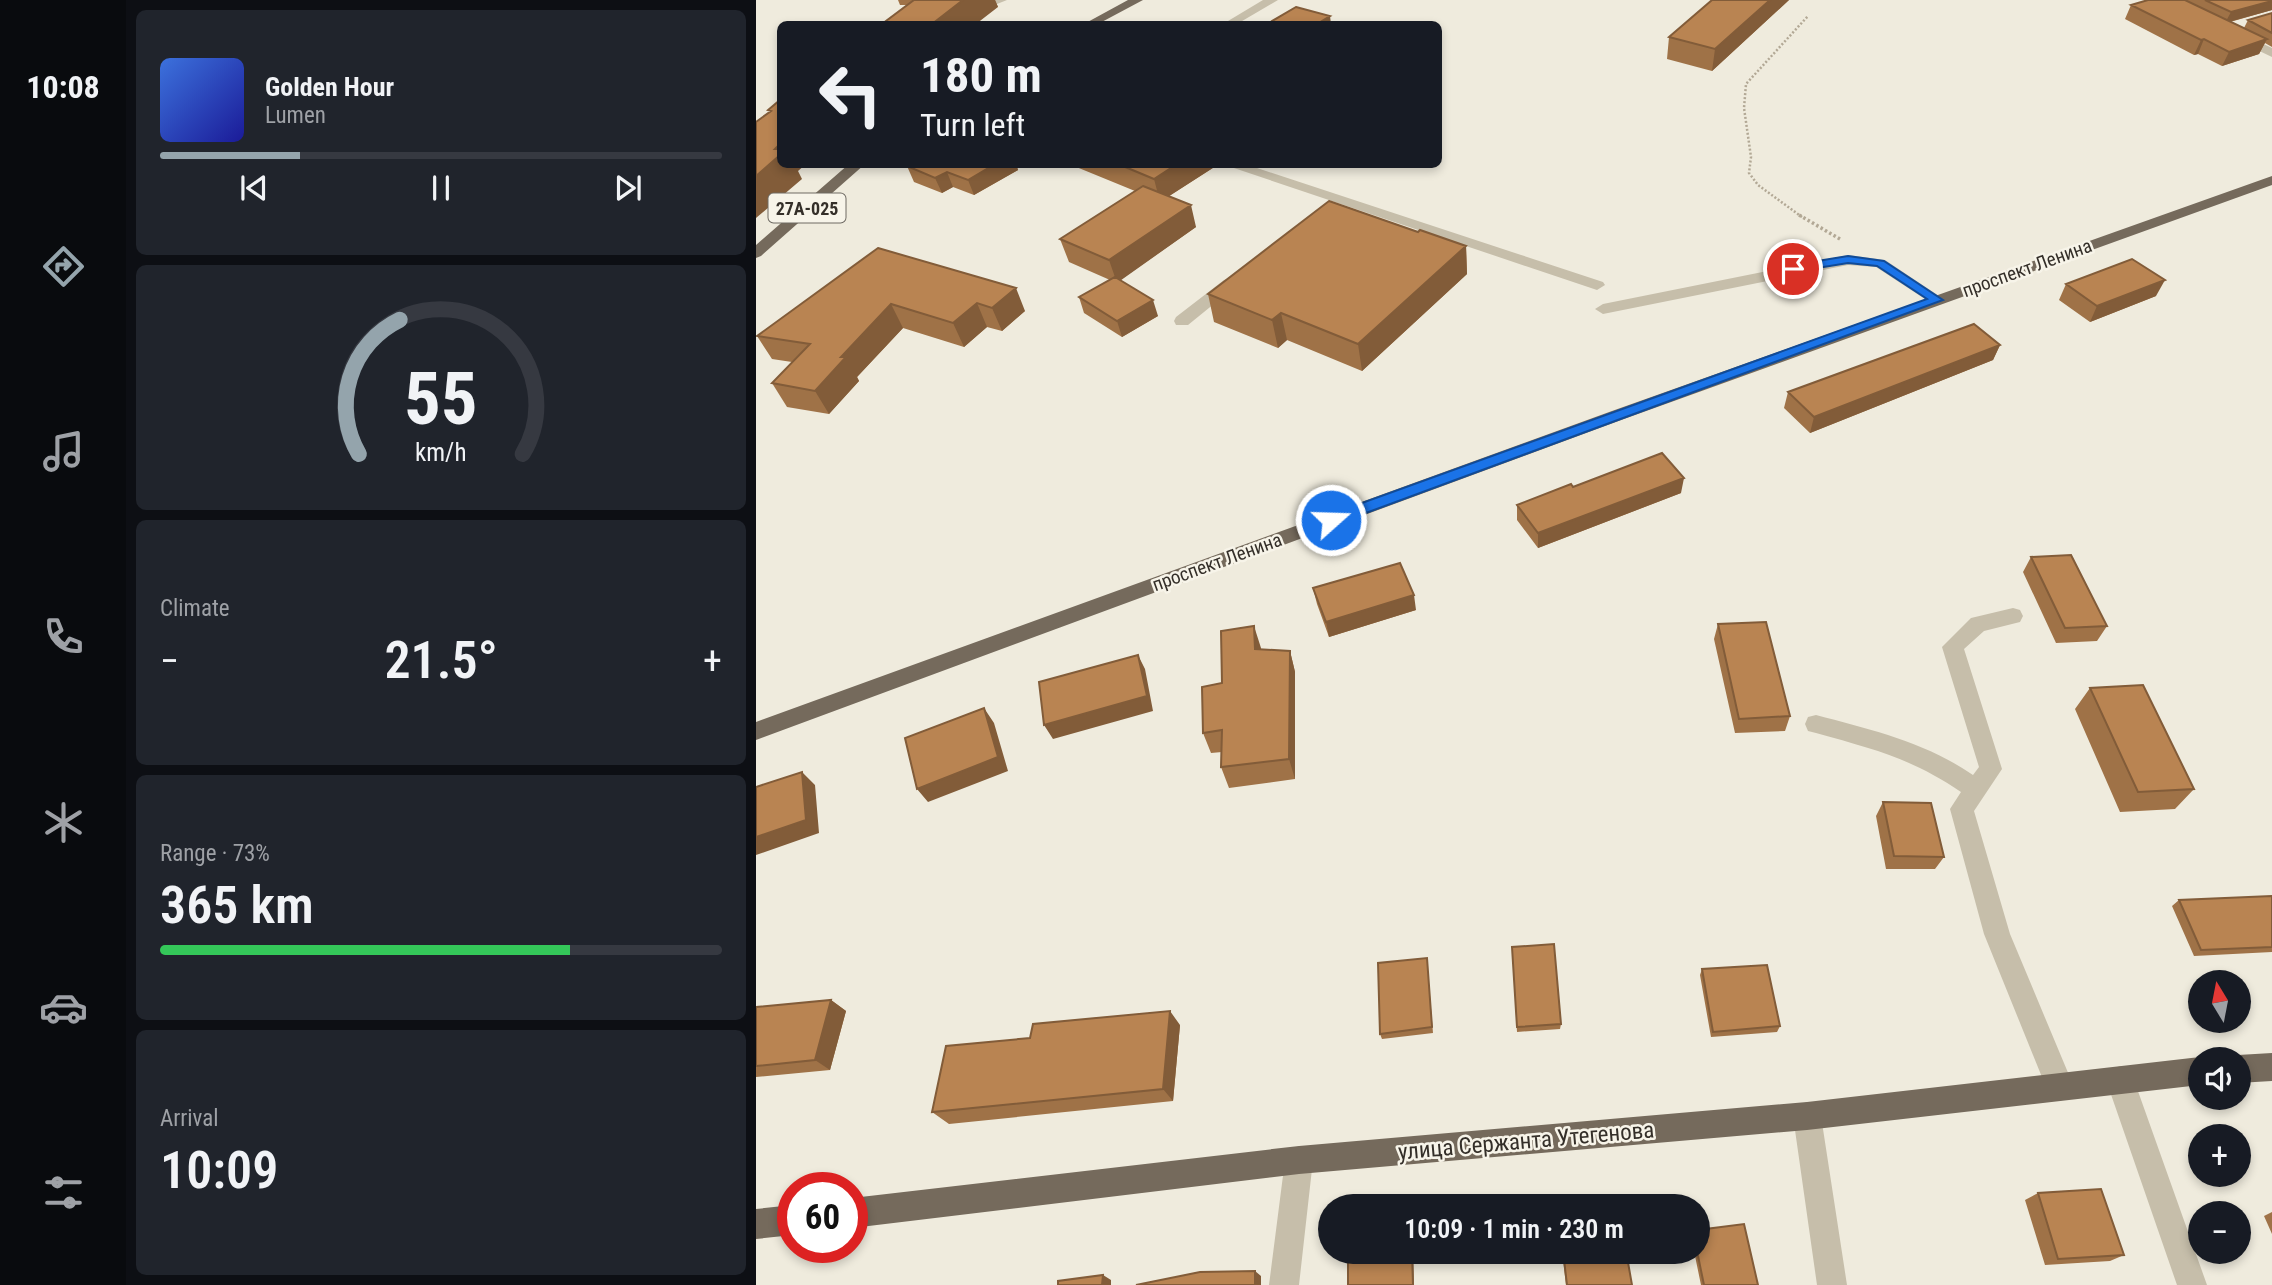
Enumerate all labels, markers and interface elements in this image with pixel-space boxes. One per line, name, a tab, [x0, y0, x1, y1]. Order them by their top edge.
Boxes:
text: 180 m	[920, 47, 1042, 104]
icon: left	[805, 49, 896, 140]
text: 10:08	[26, 68, 100, 106]
text: Golden Hour	[265, 72, 394, 102]
text: Lumen	[265, 102, 326, 129]
text: Turn left	[920, 106, 1025, 144]
icon: previous	[235, 169, 273, 207]
icon: pause	[422, 169, 460, 207]
icon: next	[609, 169, 647, 207]
road number: 27А-025	[768, 194, 846, 223]
street label: проспект Ленина	[1959, 234, 2095, 302]
pin	[1763, 239, 1823, 299]
icon: directions	[39, 242, 88, 291]
icon: arrive	[1774, 250, 1812, 288]
text: 55	[404, 356, 478, 442]
icon: music	[39, 427, 88, 476]
text: km/h	[415, 437, 467, 466]
position arrow	[1294, 483, 1368, 557]
street label: проспект Ленина	[1149, 528, 1285, 596]
text: Climate	[160, 595, 230, 622]
icon: phone	[39, 612, 88, 661]
text: 21.5°	[384, 630, 498, 691]
text: −	[160, 639, 179, 683]
text: +	[703, 639, 722, 683]
icon: climate	[39, 798, 88, 847]
text: Range · 73%	[160, 840, 270, 867]
text: 365 km	[160, 875, 314, 936]
north arrow	[2188, 970, 2250, 1032]
map controls	[2188, 970, 2251, 1264]
icon: car	[39, 983, 88, 1032]
button: sound	[2188, 1047, 2251, 1110]
text: Arrival	[160, 1105, 219, 1132]
street label: улица Сержанта Утегенова	[1397, 1116, 1655, 1166]
button: +	[2188, 1124, 2251, 1187]
text: 10:09	[160, 1140, 278, 1201]
icon: filters	[39, 1168, 88, 1217]
speed limit sign: 60	[777, 1172, 868, 1263]
button: −	[2188, 1201, 2251, 1264]
text: 10:09 · 1 min · 230 m	[1404, 1214, 1624, 1244]

